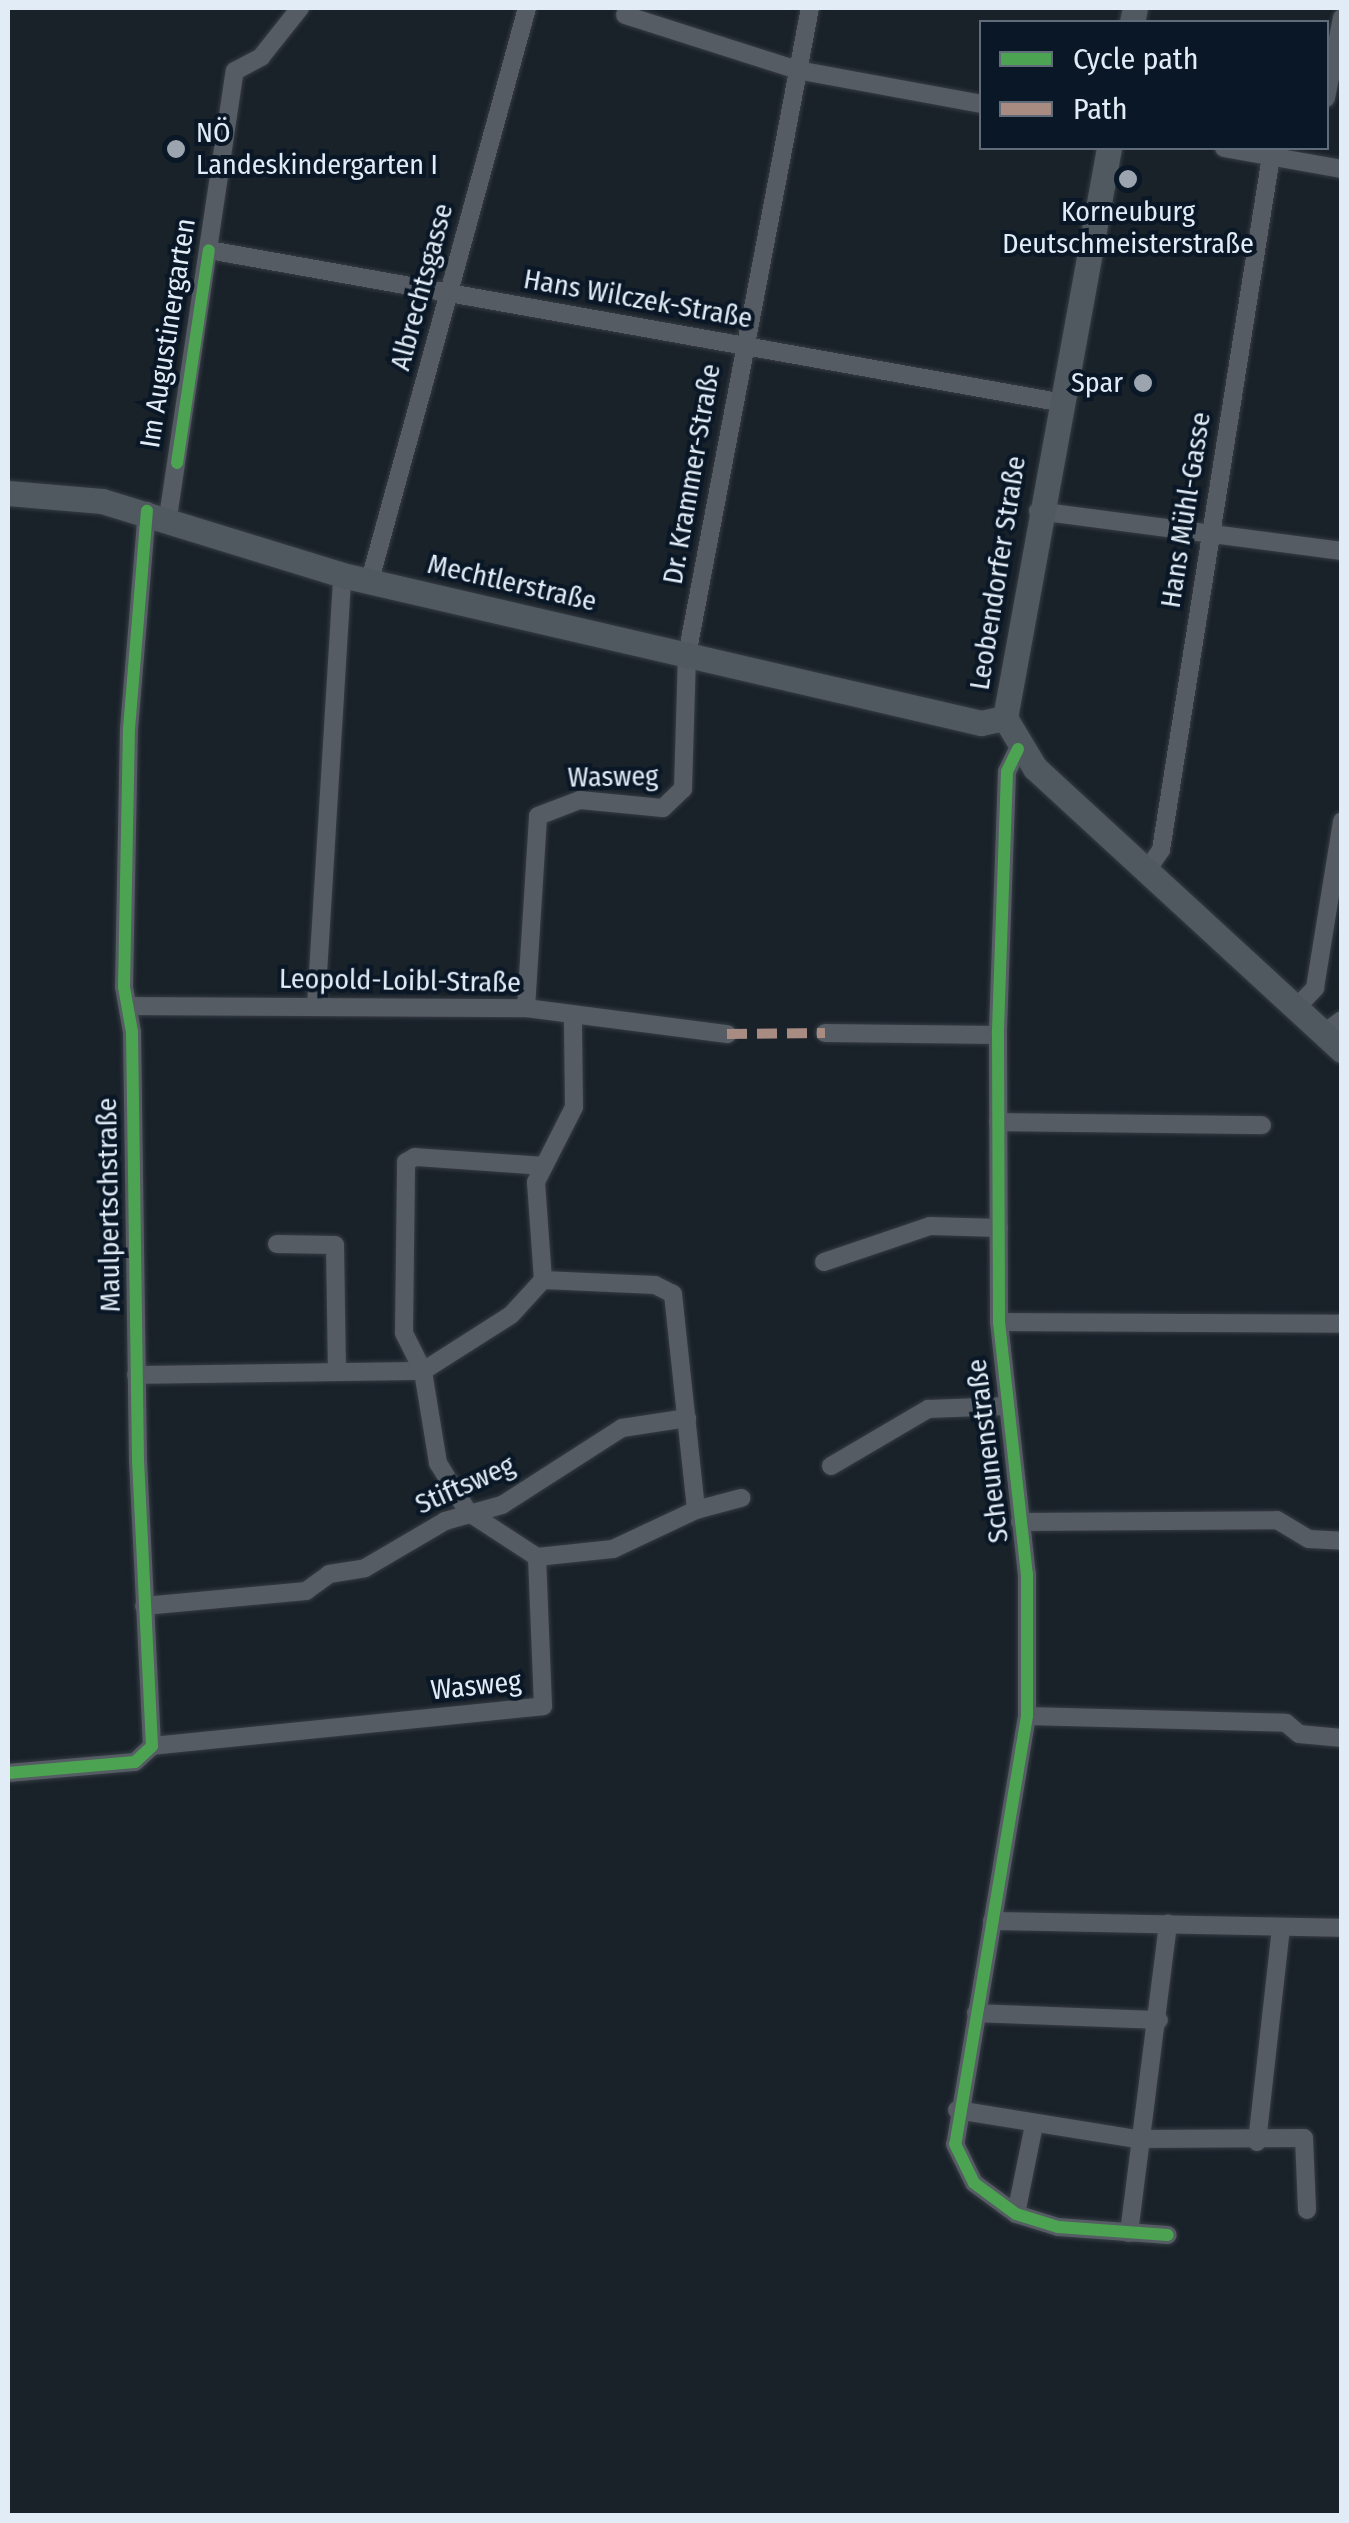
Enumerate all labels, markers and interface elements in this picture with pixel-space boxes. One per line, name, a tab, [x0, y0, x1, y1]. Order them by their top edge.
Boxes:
legend	[979, 20, 1329, 150]
text: Cycle path	[1073, 41, 1199, 77]
text: Path	[1073, 91, 1127, 127]
place label: NÖ Landeskindergarten I	[196, 116, 438, 182]
marker: NÖ Landeskindergarten I	[165, 138, 187, 160]
marker: Korneuburg Deutschmeisterstraße	[1117, 168, 1139, 190]
place label: Korneuburg Deutschmeisterstraße	[1002, 195, 1254, 261]
street label: Albrechtsgasse	[384, 200, 460, 374]
street label: Im Augustinergarten	[133, 216, 203, 450]
street label: Hans Wilczek-Straße	[521, 262, 755, 336]
street label: Dr. Krammer-Straße	[656, 361, 728, 587]
place label: Spar	[1071, 366, 1123, 400]
marker: Spar	[1132, 372, 1154, 394]
street label: Hans Mühl-Gasse	[1154, 410, 1218, 610]
street label: Leobendorfer Straße	[963, 454, 1033, 692]
street label: Mechtlerstraße	[424, 547, 600, 619]
street label: Wasweg	[567, 759, 659, 795]
street label: Leopold-Loibl-Straße	[279, 962, 521, 1000]
street label: Maulpertschstraße	[90, 1097, 128, 1313]
street label: Scheunenstraße	[960, 1357, 1016, 1545]
street label: Stiftsweg	[410, 1448, 520, 1522]
street label: Wasweg	[429, 1665, 523, 1707]

